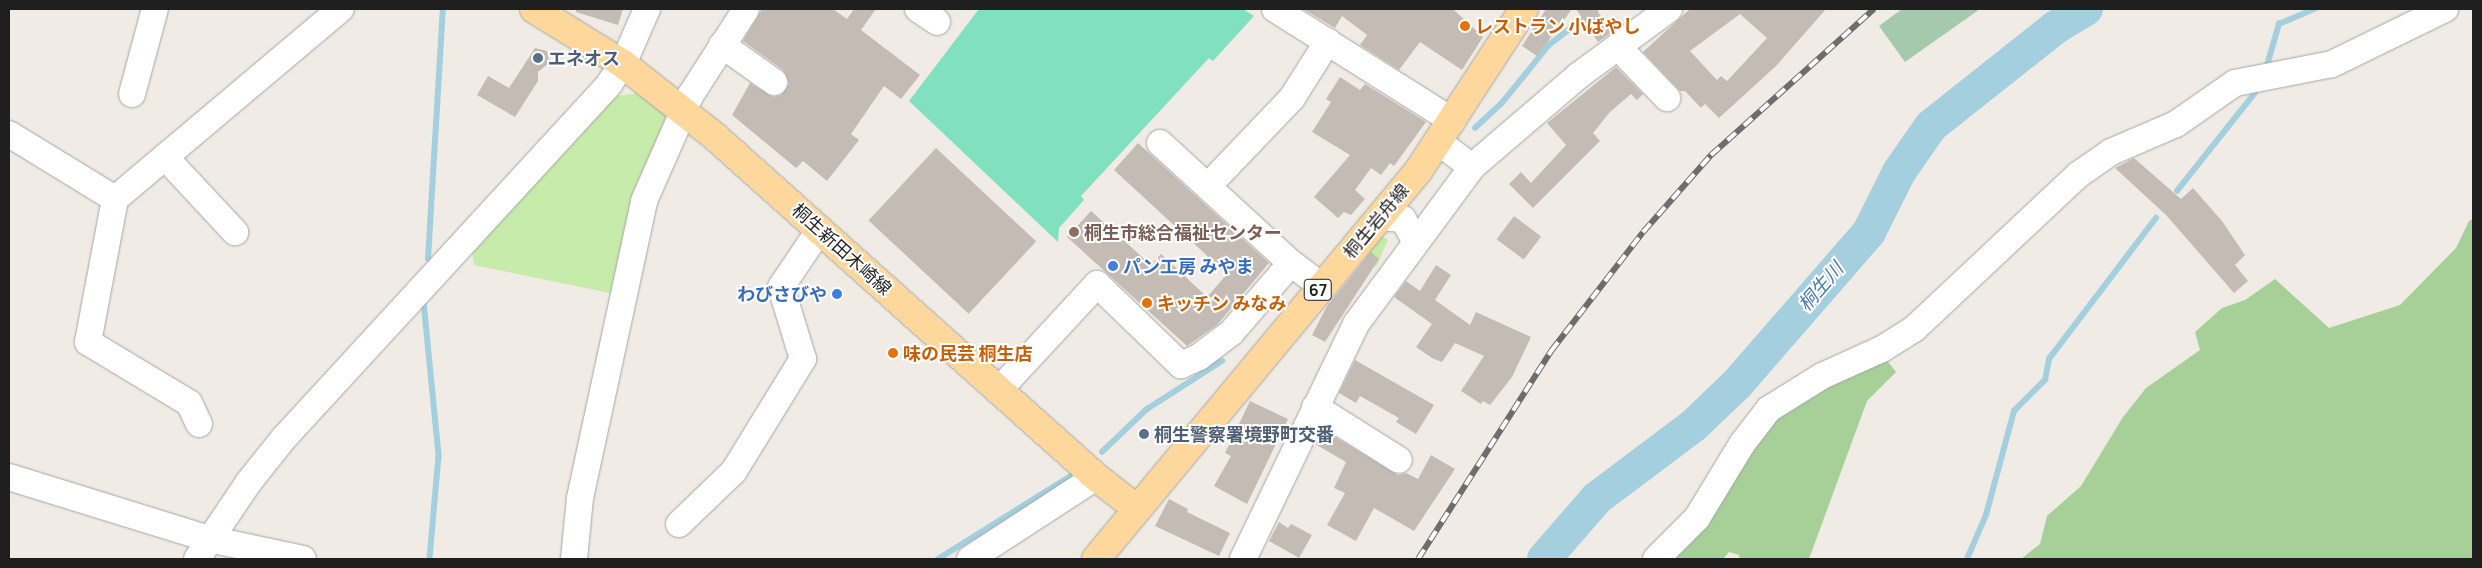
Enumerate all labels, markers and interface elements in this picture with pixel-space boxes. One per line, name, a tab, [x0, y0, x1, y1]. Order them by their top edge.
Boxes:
place label: レストラン 小ばやし	[1475, 15, 1641, 37]
marker: レストラン 小ばやし	[1459, 20, 1471, 32]
place label: エネオス	[548, 47, 620, 69]
marker: エネオス	[532, 52, 544, 64]
street label: 桐生岩舟線	[1339, 180, 1413, 262]
street label: 桐生新田木崎線	[788, 199, 896, 299]
place label: 桐生市総合福祉センター	[1084, 221, 1282, 243]
marker: 桐生市総合福祉センター	[1068, 226, 1080, 238]
place label: パン工房 みやま	[1123, 255, 1253, 277]
water label: 桐生川	[1794, 258, 1848, 316]
marker: パン工房 みやま	[1107, 260, 1119, 272]
road number: 67	[1303, 276, 1333, 304]
place label: わびさびや	[737, 283, 827, 305]
marker: わびさびや	[831, 288, 843, 300]
place label: キッチン みなみ	[1157, 292, 1287, 314]
marker: キッチン みなみ	[1141, 297, 1153, 309]
place label: 味の民芸 桐生店	[903, 342, 1033, 364]
marker: 味の民芸 桐生店	[887, 347, 899, 359]
place label: 桐生警察署境野町交番	[1154, 423, 1334, 445]
marker: 桐生警察署境野町交番	[1138, 428, 1150, 440]

